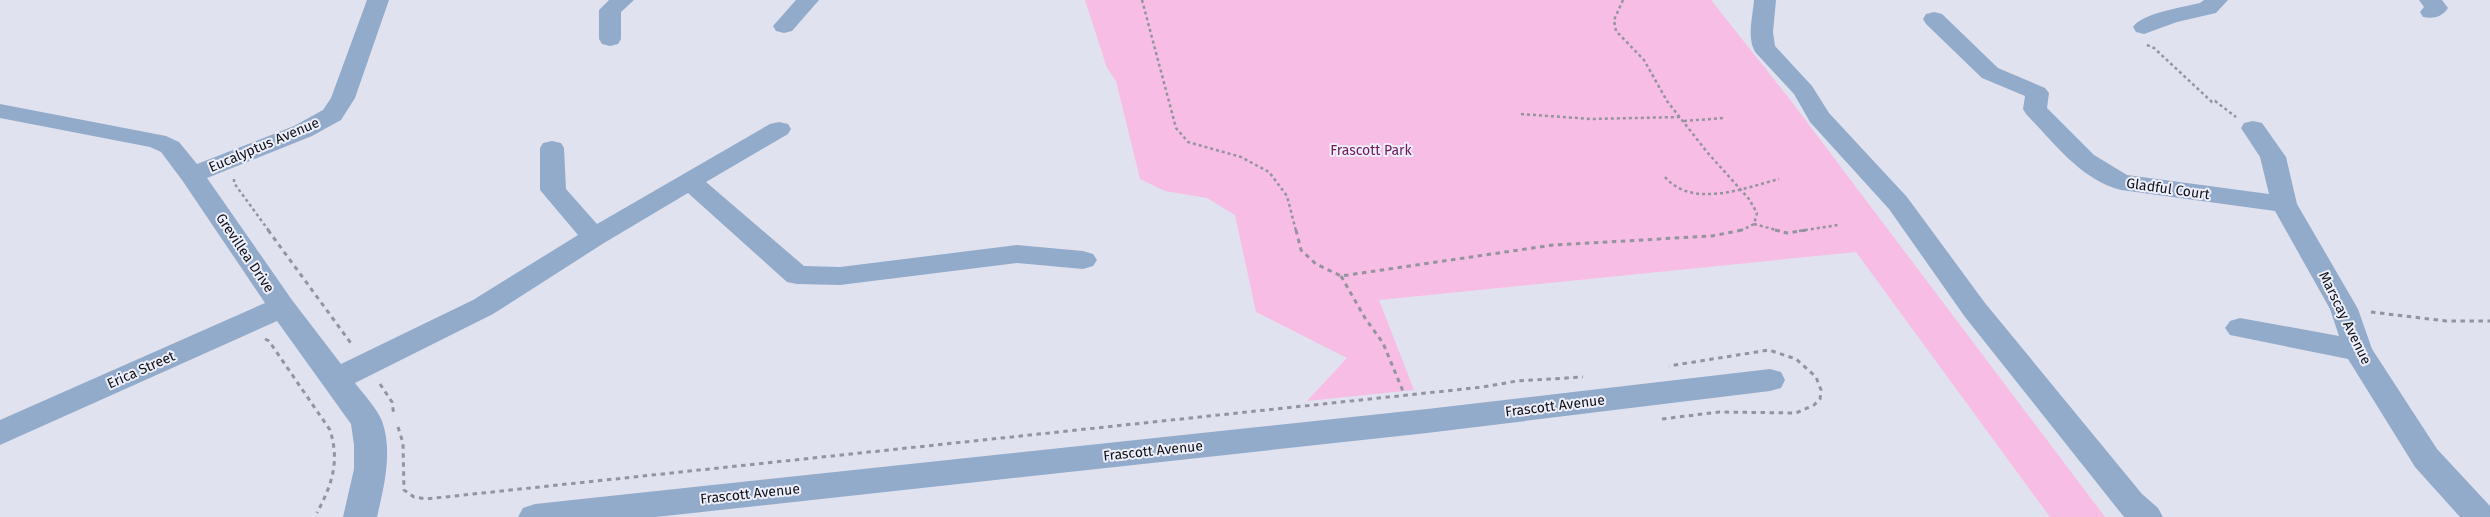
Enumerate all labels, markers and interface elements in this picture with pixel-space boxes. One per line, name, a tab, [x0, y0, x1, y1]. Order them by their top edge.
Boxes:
street label: Eucalyptus Avenue	[206, 114, 322, 176]
park label: Frascott Park	[1330, 142, 1412, 159]
street label: Gladful Court	[2125, 175, 2212, 203]
street label: Grevillea Drive	[212, 210, 278, 296]
street label: Marscay Avenue	[2315, 269, 2375, 367]
street label: Erica Street	[104, 347, 178, 393]
street label: Frascott Avenue	[1504, 391, 1606, 421]
street label: Frascott Avenue	[1102, 437, 1204, 465]
street label: Frascott Avenue	[699, 480, 801, 508]

